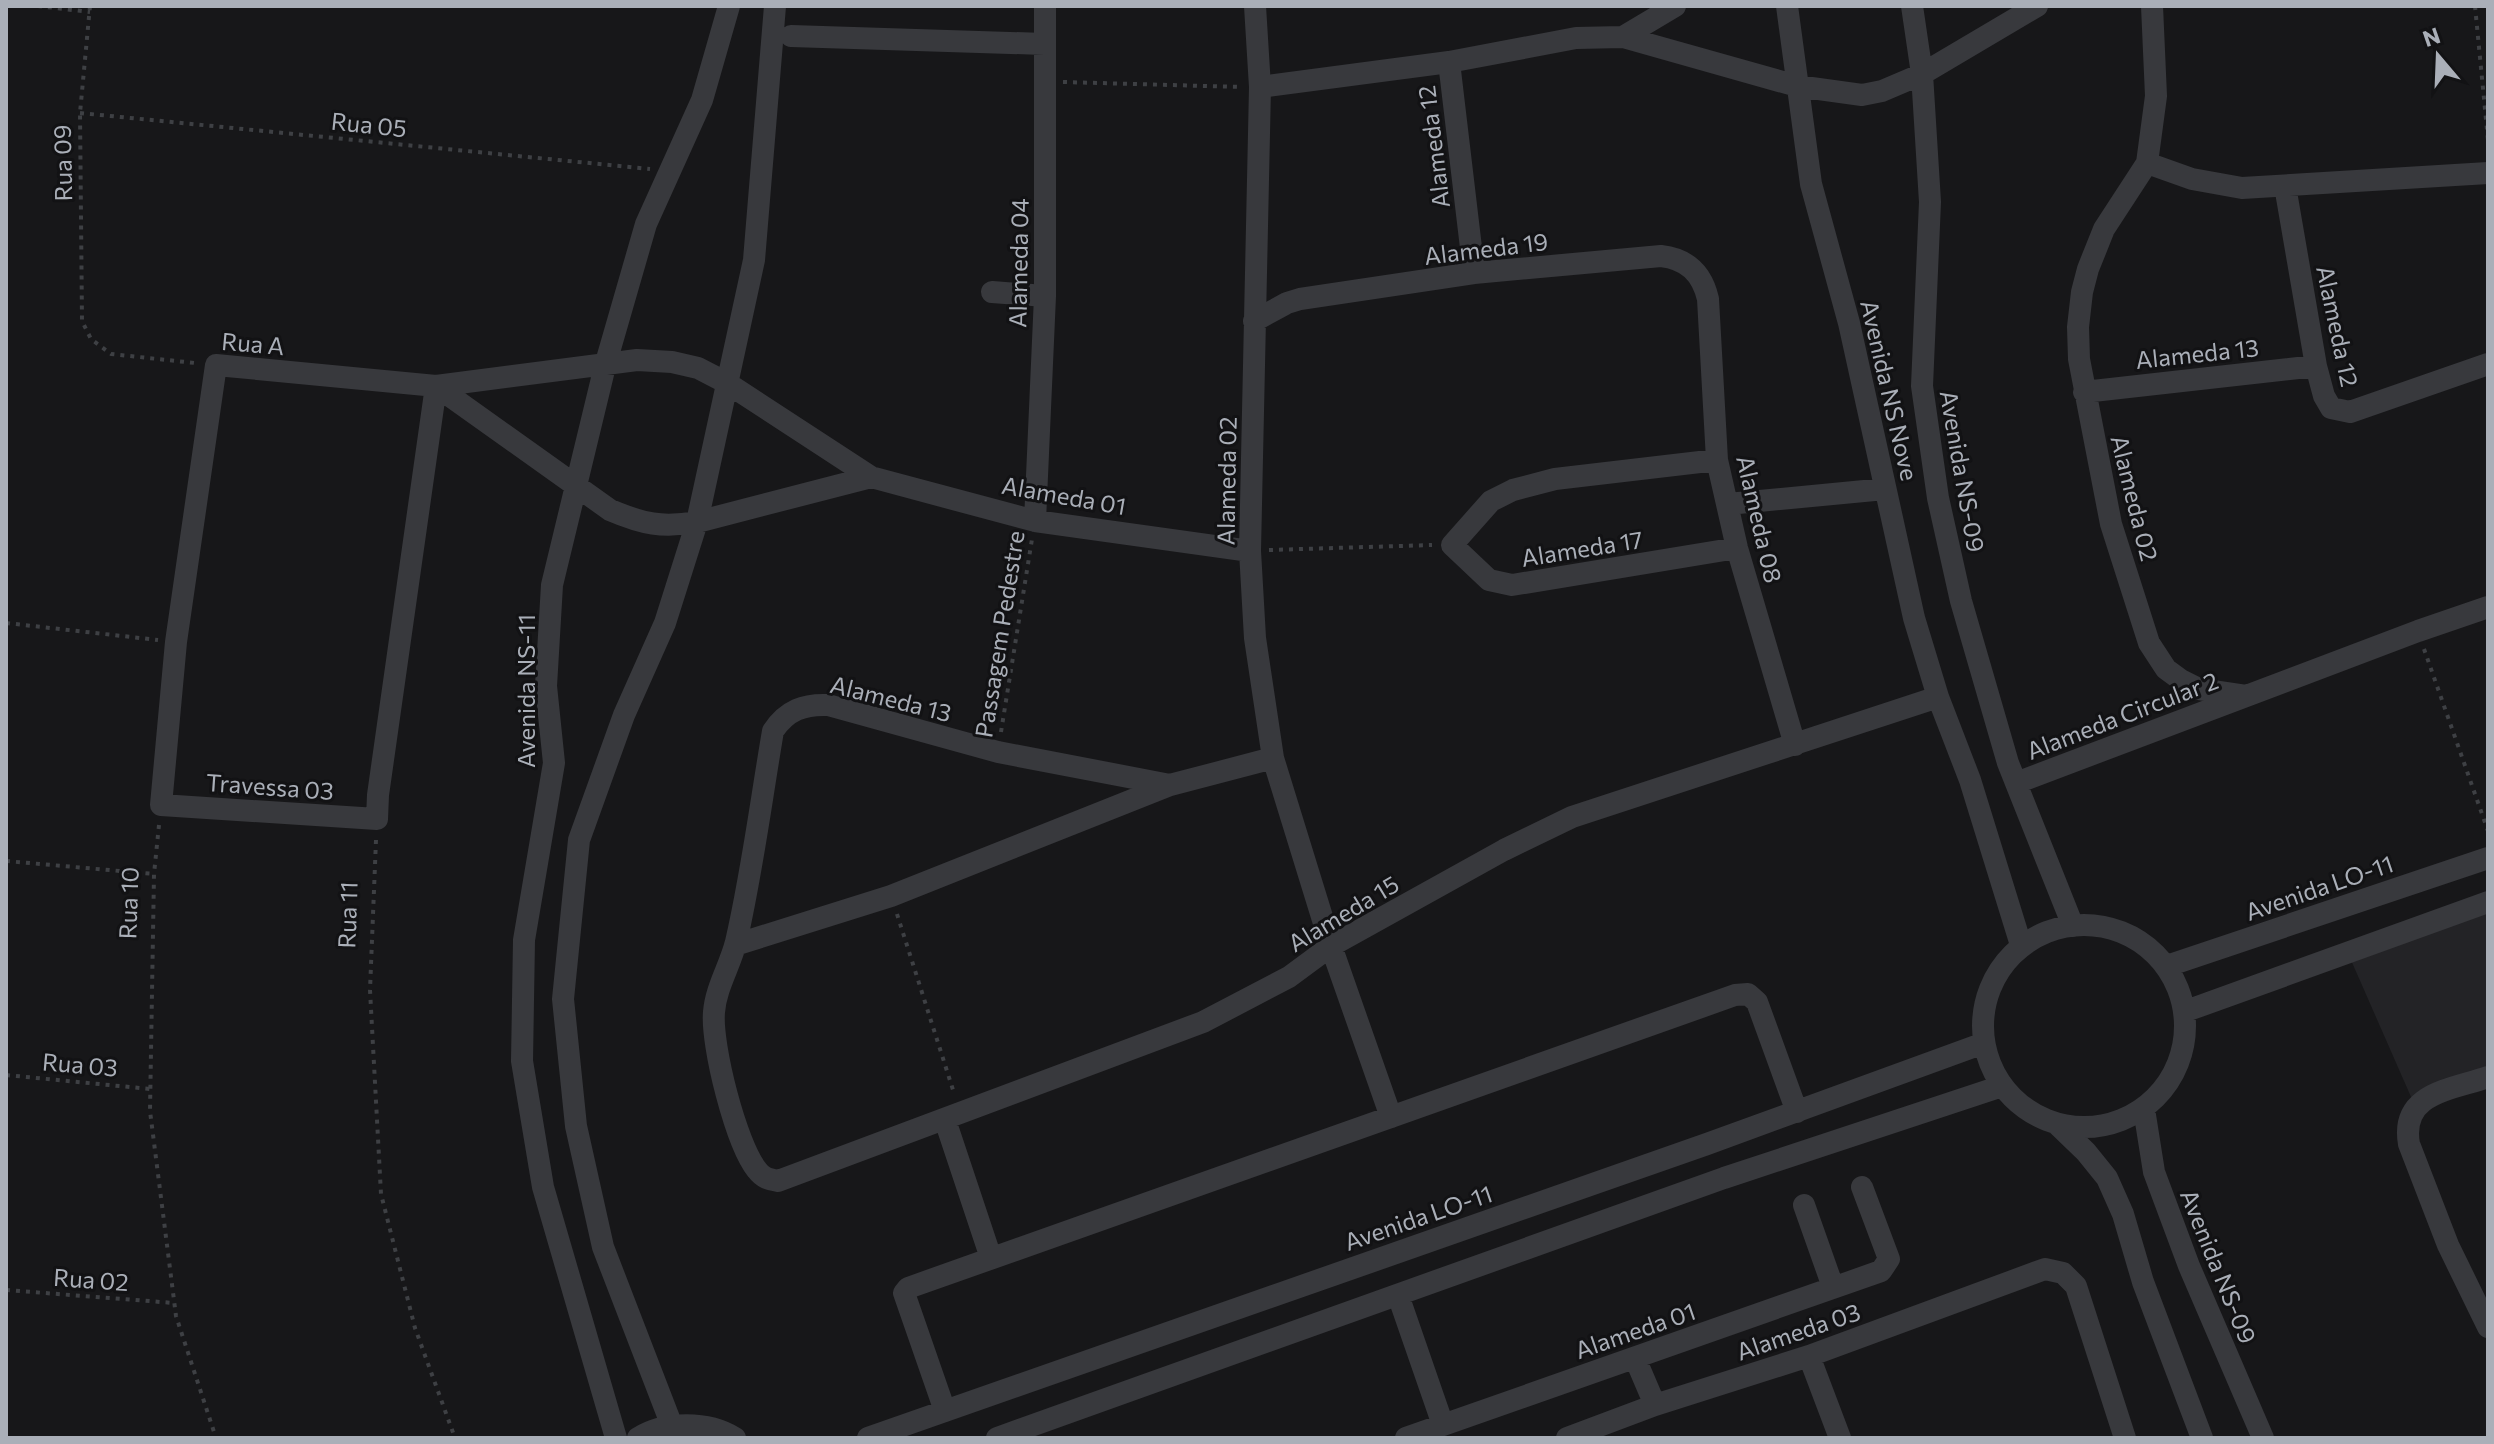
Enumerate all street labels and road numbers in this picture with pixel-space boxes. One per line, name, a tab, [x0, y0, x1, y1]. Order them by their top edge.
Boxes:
street label: Alameda 12	[1411, 84, 1455, 210]
street label: Rua 05	[330, 106, 408, 142]
street label: Rua 09	[47, 124, 77, 202]
street label: Alameda 04	[1002, 198, 1034, 328]
street label: Alameda 19	[1422, 226, 1550, 270]
street label: Alameda 12	[2311, 263, 2365, 389]
street label: Avenida NS Nove	[1855, 297, 1925, 483]
street label: Rua A	[220, 326, 286, 360]
street label: Alameda 13	[2134, 332, 2260, 374]
street label: Avenida NS-09	[1935, 388, 1991, 554]
street label: Alameda 02	[1210, 416, 1242, 546]
street label: Alameda 02	[2105, 432, 2165, 564]
street label: Alameda 08	[1731, 452, 1789, 586]
street label: Alameda 01	[1000, 470, 1128, 520]
street label: Alameda 17	[1519, 524, 1645, 572]
street label: Passagem Pedestre	[968, 528, 1030, 740]
street label: Avenida NS-11	[511, 614, 540, 768]
street label: Alameda Circular 2	[2022, 665, 2222, 765]
street label: Alameda 13	[827, 669, 955, 727]
street label: Travessa 03	[205, 767, 335, 805]
street label: Avenida LO-11	[2241, 848, 2397, 926]
street label: Rua 10	[112, 866, 144, 940]
street label: Alameda 15	[1282, 869, 1404, 957]
street label: Rua 11	[331, 881, 363, 949]
street label: Rua 03	[41, 1046, 119, 1082]
street label: Avenida LO-11	[1340, 1178, 1496, 1256]
street label: Avenida NS-09	[2175, 1185, 2263, 1347]
street label: Rua 02	[52, 1262, 130, 1296]
street label: Alameda 01	[1571, 1296, 1699, 1364]
street label: Alameda 03	[1732, 1296, 1864, 1366]

